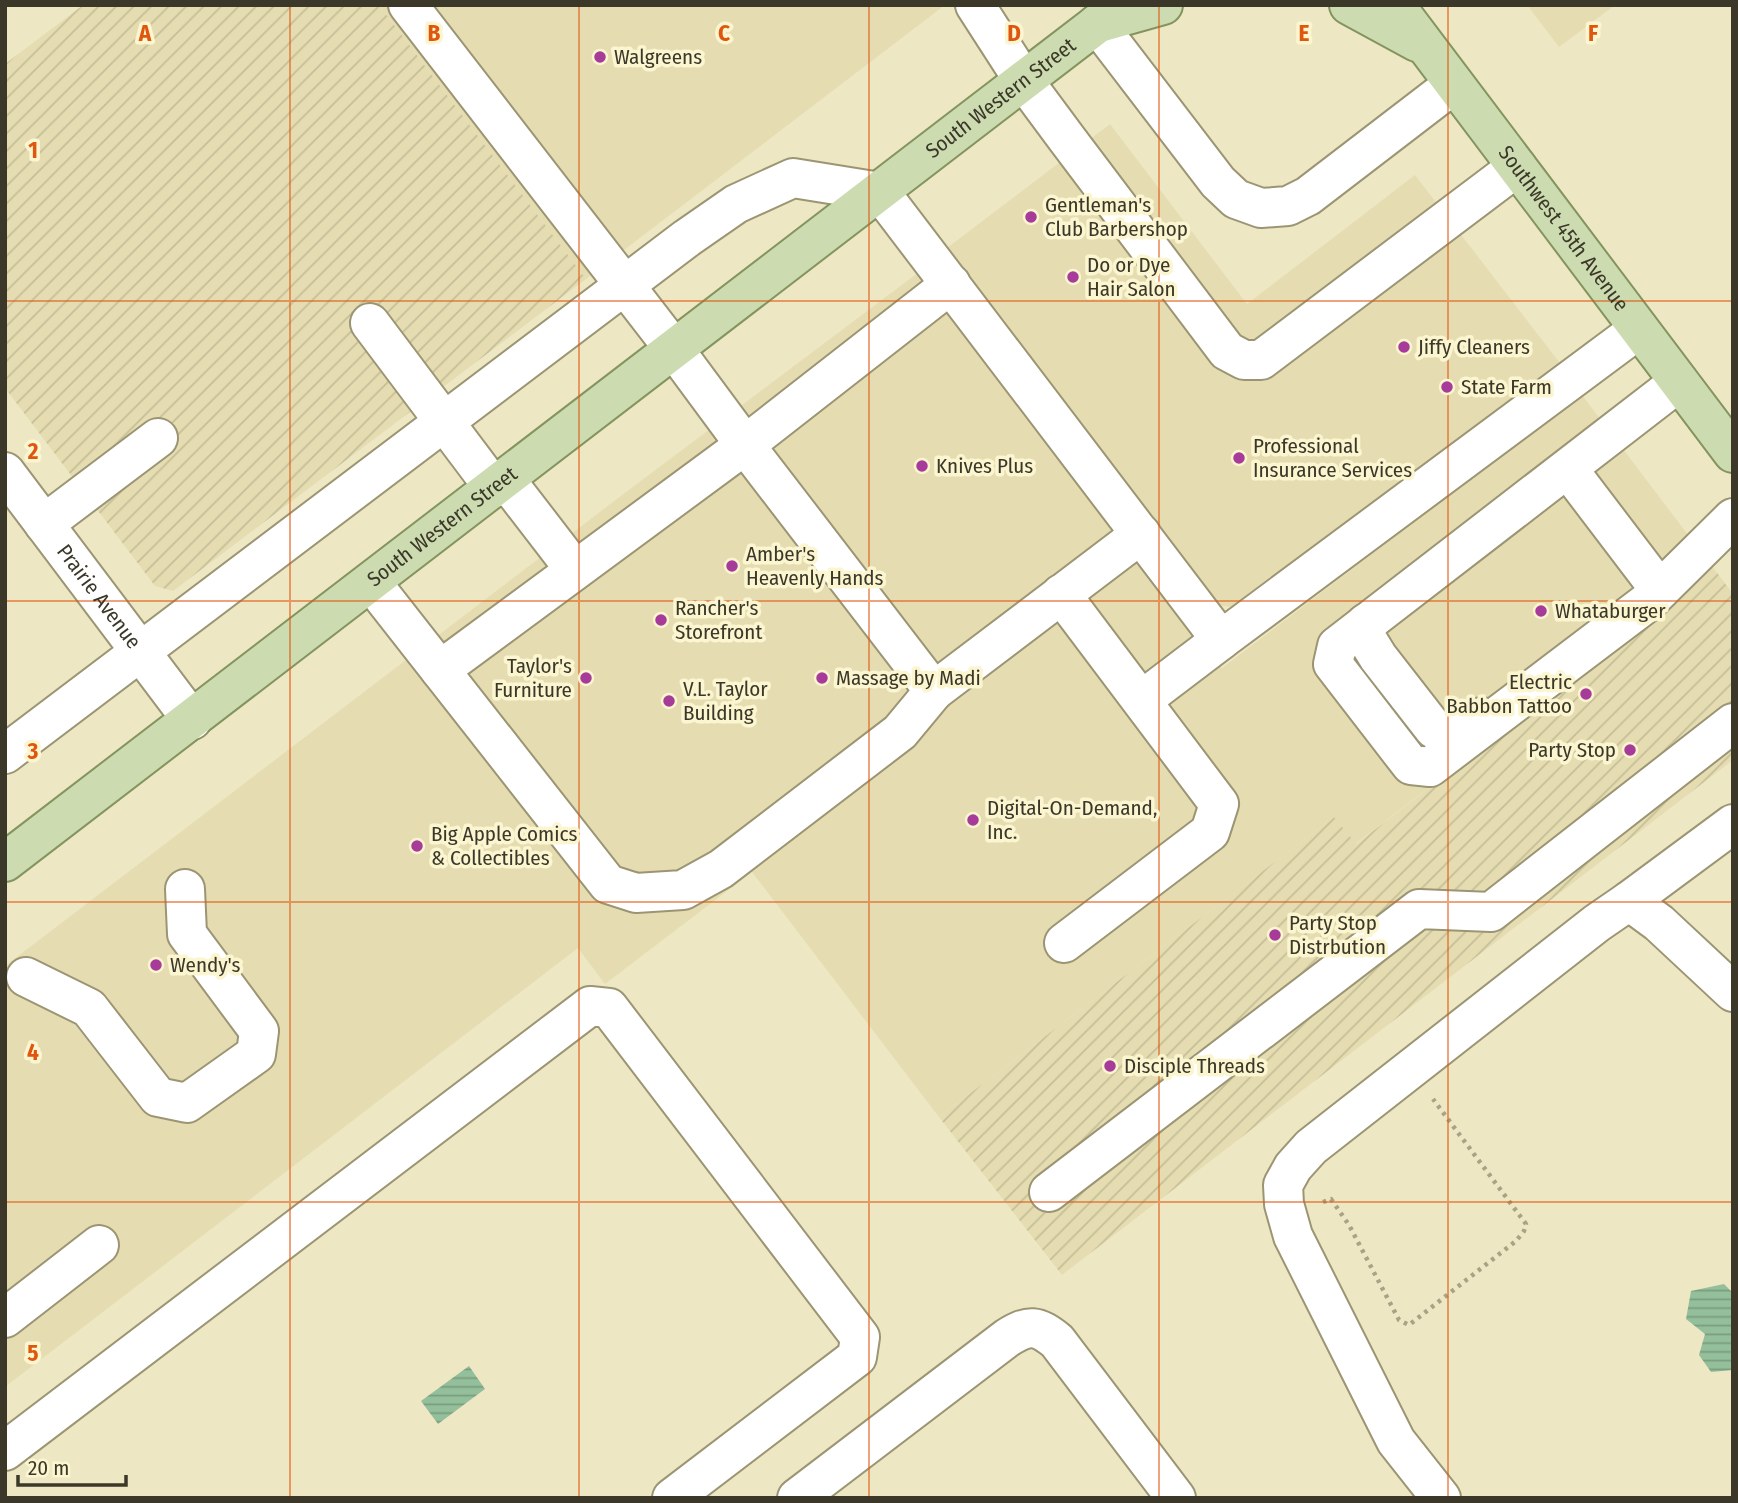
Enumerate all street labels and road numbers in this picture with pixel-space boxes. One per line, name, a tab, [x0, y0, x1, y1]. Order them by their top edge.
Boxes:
street label: South Western Street	[921, 32, 1081, 164]
street label: Southwest 45th Avenue	[1493, 141, 1634, 317]
street label: South Western Street	[362, 461, 522, 592]
street label: Prairie Avenue	[51, 539, 147, 654]

